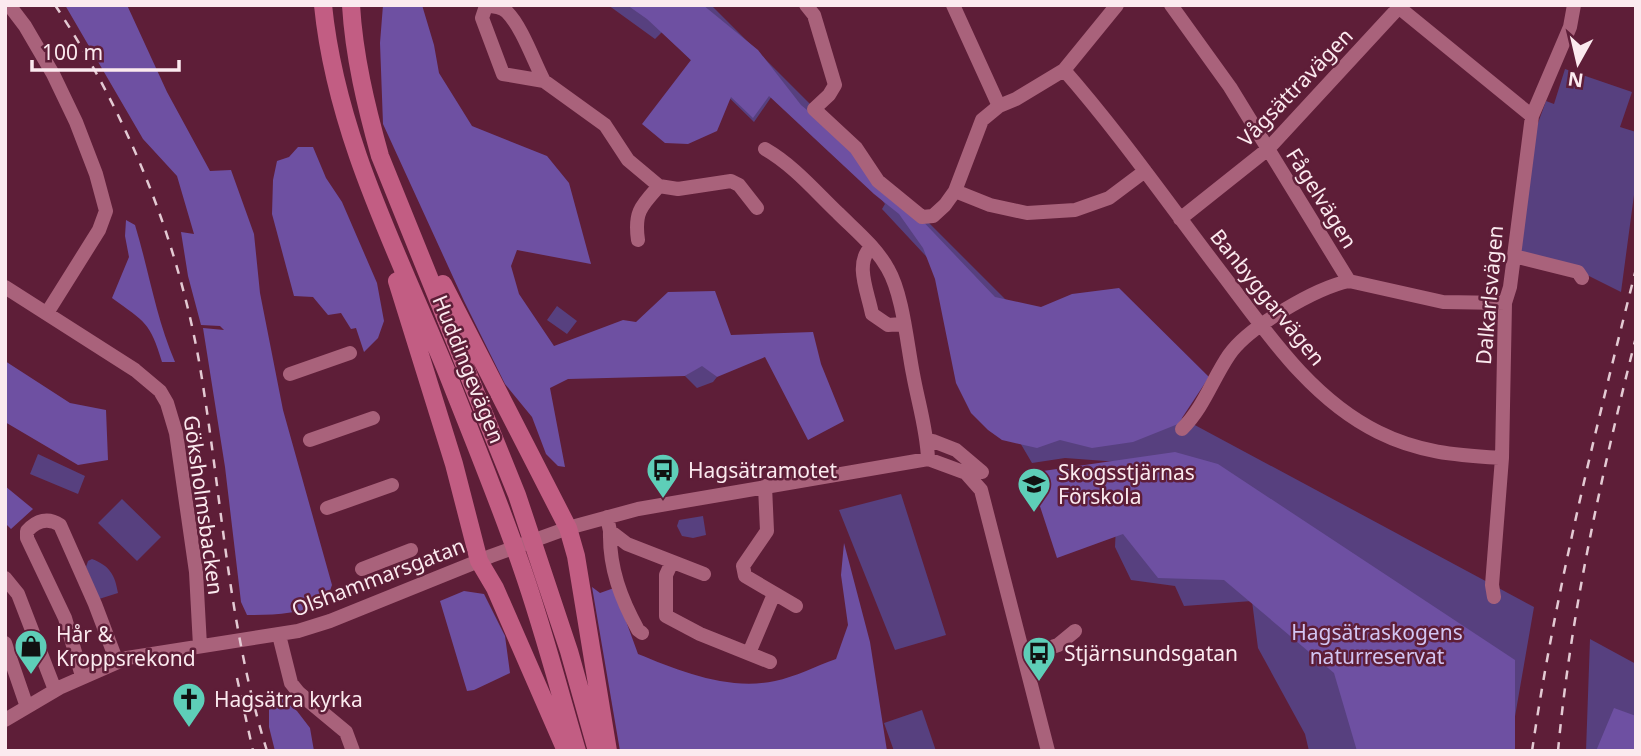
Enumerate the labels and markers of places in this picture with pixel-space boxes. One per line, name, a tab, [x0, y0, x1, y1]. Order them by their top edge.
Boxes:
bus stop icon: Hagsätramotet	[644, 451, 682, 500]
place label: Hagsätramotet	[688, 456, 837, 484]
place label: Skogsstjärnas Förskola	[1058, 458, 1195, 510]
school or university icon: Skogsstjärnas Förskola	[1015, 465, 1053, 514]
place label: Hår & Kroppsrekond	[56, 620, 196, 672]
shop icon: Hår & Kroppsrekond	[12, 627, 50, 676]
bus stop icon: Stjärnsundsgatan	[1020, 634, 1058, 683]
place label: Stjärnsundsgatan	[1064, 639, 1238, 667]
church icon: Hagsätra kyrka	[170, 680, 208, 729]
place label: Hagsätra kyrka	[214, 685, 363, 713]

